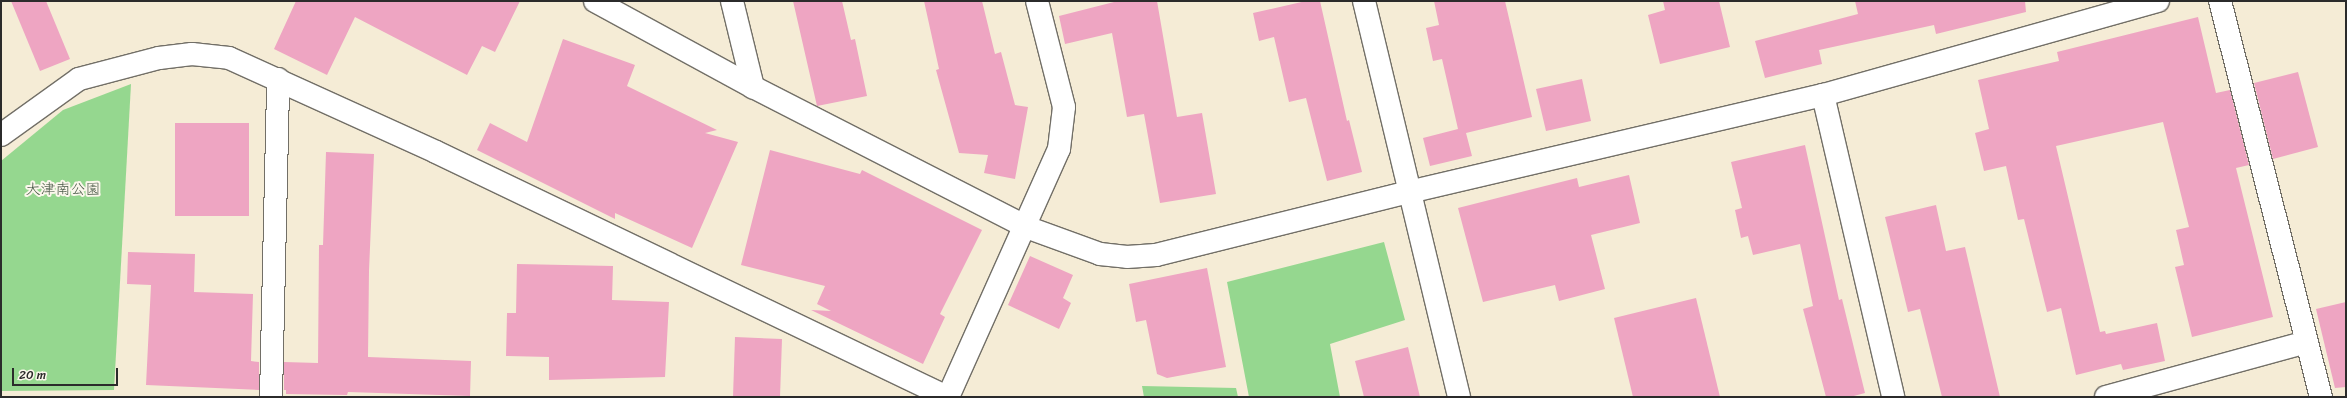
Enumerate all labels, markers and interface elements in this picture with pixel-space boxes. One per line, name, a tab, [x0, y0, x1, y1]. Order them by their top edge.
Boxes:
park label: 大津南公園	[26, 181, 100, 199]
scale bar	[14, 360, 120, 386]
text: 20 m	[19, 364, 46, 386]

